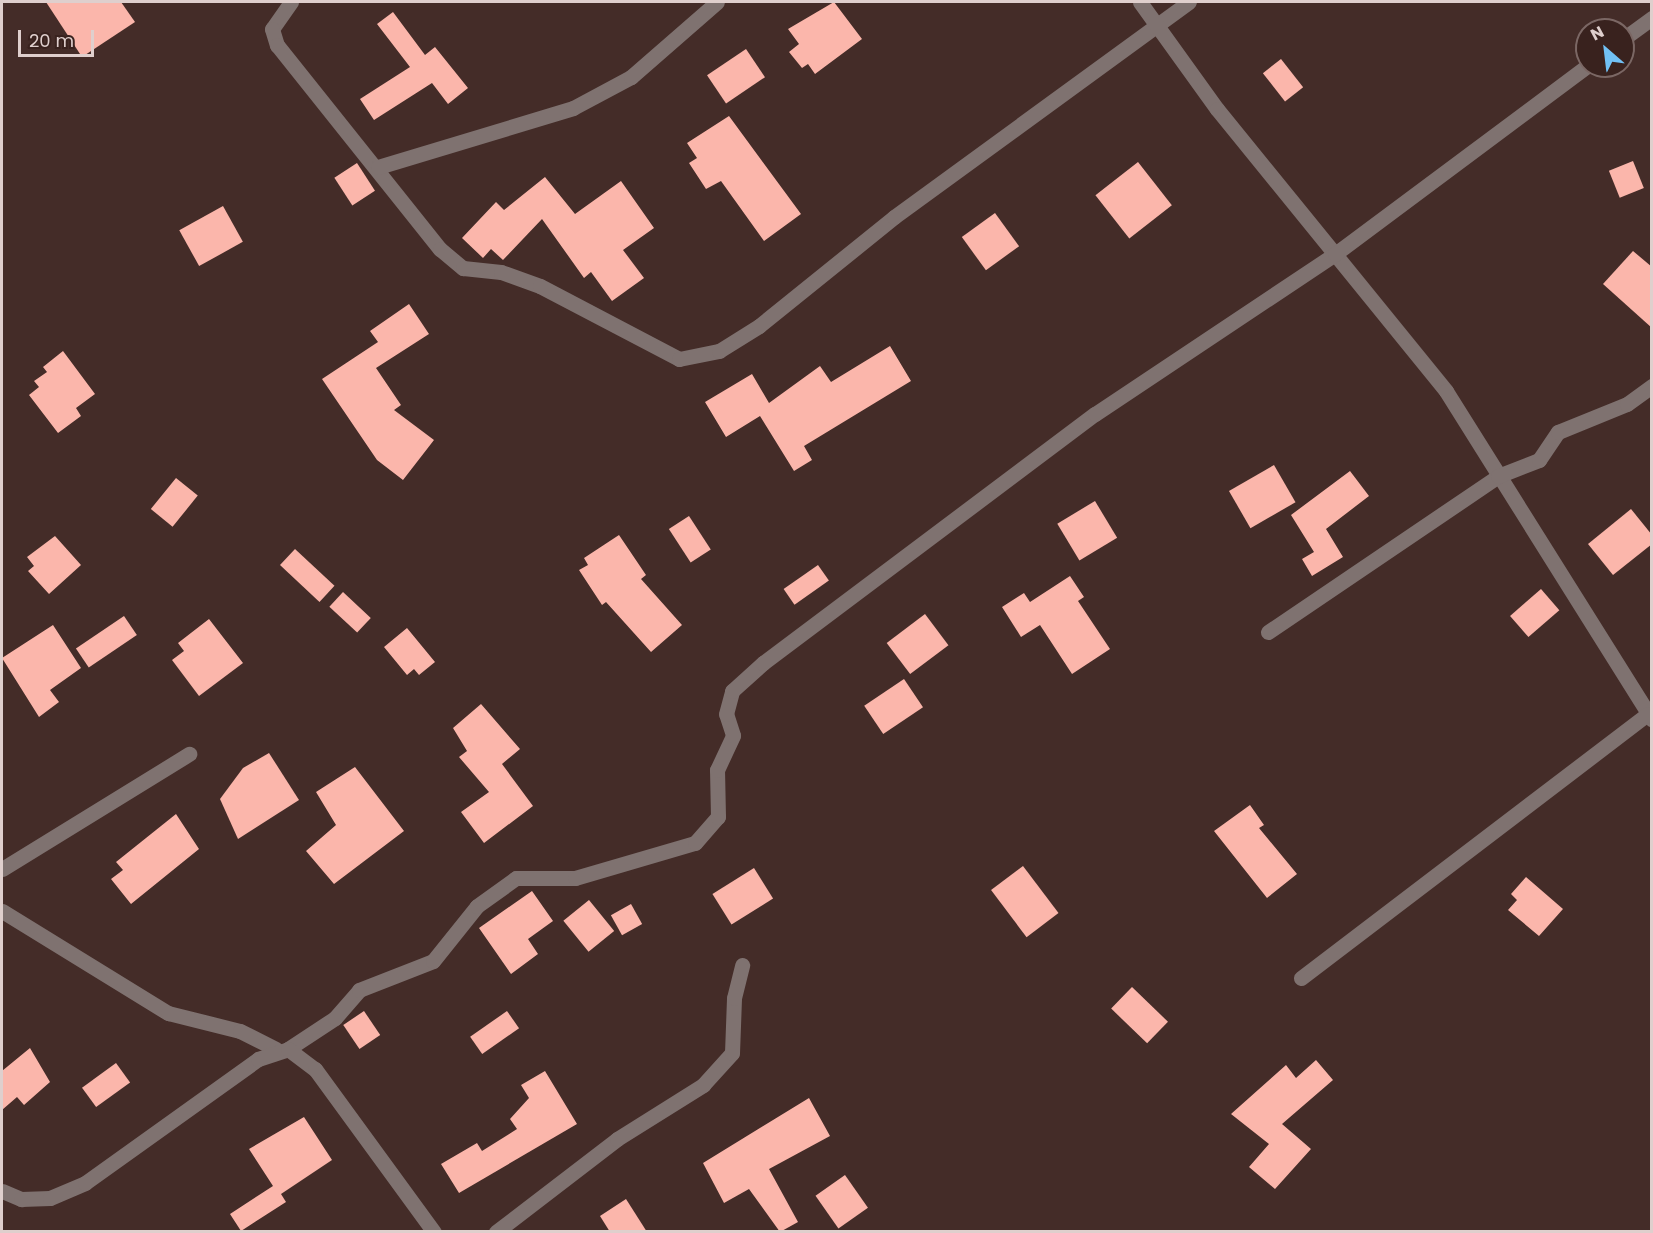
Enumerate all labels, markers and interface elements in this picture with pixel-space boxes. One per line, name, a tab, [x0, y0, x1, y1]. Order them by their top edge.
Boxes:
scale bar	[21, 18, 98, 56]
north arrow	[1575, 18, 1635, 78]
text: N	[1587, 20, 1608, 46]
text: 20 m	[29, 28, 74, 53]

